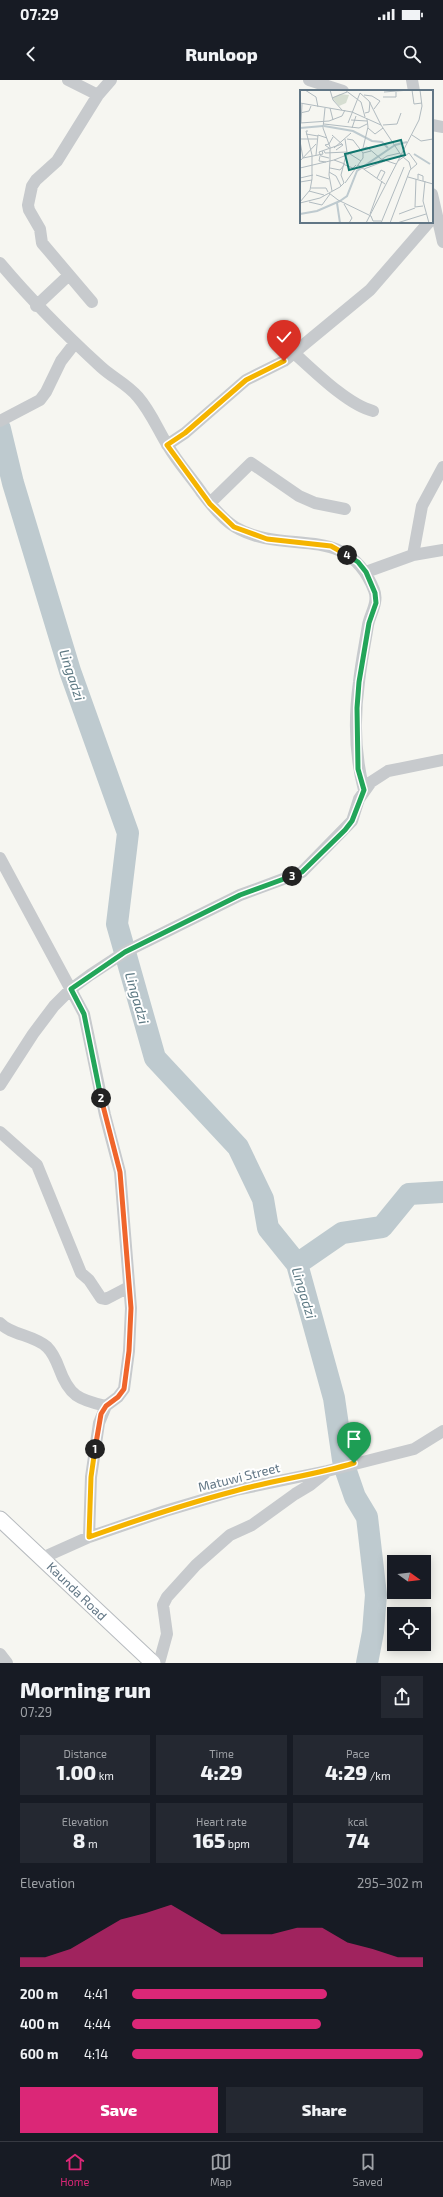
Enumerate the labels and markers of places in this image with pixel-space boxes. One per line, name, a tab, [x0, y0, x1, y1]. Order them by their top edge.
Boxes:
pin	[267, 320, 301, 361]
pin: 4	[337, 545, 357, 565]
pin: 3	[282, 866, 302, 886]
pin: 2	[91, 1088, 111, 1108]
pin	[337, 1422, 371, 1463]
pin: 1	[85, 1439, 105, 1459]

